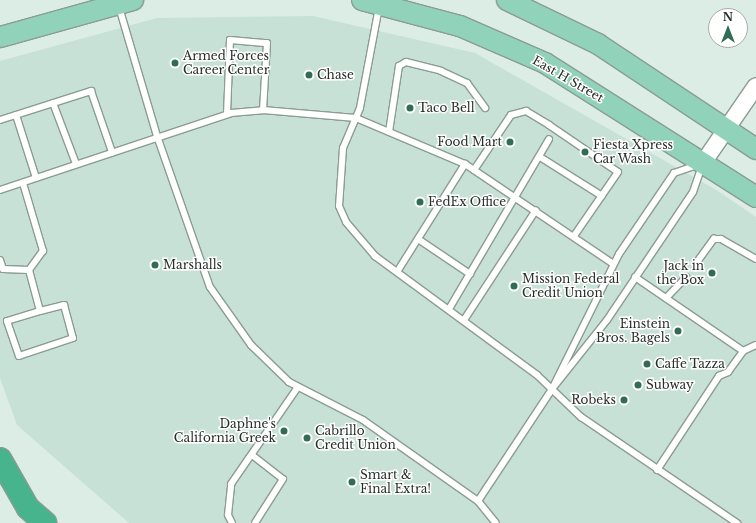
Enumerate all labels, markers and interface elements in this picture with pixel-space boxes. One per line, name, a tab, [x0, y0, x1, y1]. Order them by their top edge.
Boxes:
north arrow	[708, 8, 748, 48]
text: N	[723, 10, 733, 24]
place label: Armed Forces Career Center	[183, 49, 270, 77]
street label: East H Street	[530, 53, 606, 105]
marker: Armed Forces Career Center	[170, 58, 180, 68]
place label: Chase	[317, 68, 354, 82]
marker: Chase	[304, 70, 314, 80]
place label: Taco Bell	[418, 101, 475, 115]
marker: Taco Bell	[405, 103, 415, 113]
place label: Food Mart	[437, 135, 502, 149]
marker: Food Mart	[505, 137, 515, 147]
place label: Fiesta Xpress Car Wash	[593, 138, 673, 166]
marker: Fiesta Xpress Car Wash	[580, 147, 590, 157]
place label: FedEx Office	[428, 195, 506, 209]
marker: FedEx Office	[415, 197, 425, 207]
place label: Marshalls	[163, 258, 222, 272]
place label: Jack in the Box	[657, 259, 704, 287]
marker: Marshalls	[150, 260, 160, 270]
marker: Jack in the Box	[707, 268, 717, 278]
place label: Mission Federal Credit Union	[522, 272, 619, 300]
marker: Mission Federal Credit Union	[509, 281, 519, 291]
place label: Einstein Bros. Bagels	[596, 317, 670, 345]
marker: Einstein Bros. Bagels	[673, 326, 683, 336]
place label: Caffe Tazza	[655, 357, 725, 371]
marker: Caffe Tazza	[642, 359, 652, 369]
place label: Subway	[646, 378, 694, 392]
marker: Subway	[633, 380, 643, 390]
place label: Robeks	[571, 393, 616, 407]
marker: Robeks	[619, 395, 629, 405]
place label: Daphne's California Greek	[174, 417, 276, 445]
place label: Cabrillo Credit Union	[315, 424, 396, 452]
marker: Daphne's California Greek	[279, 426, 289, 436]
marker: Cabrillo Credit Union	[302, 433, 312, 443]
place label: Smart & Final Extra!	[360, 468, 431, 496]
marker: Smart & Final Extra!	[347, 477, 357, 487]

